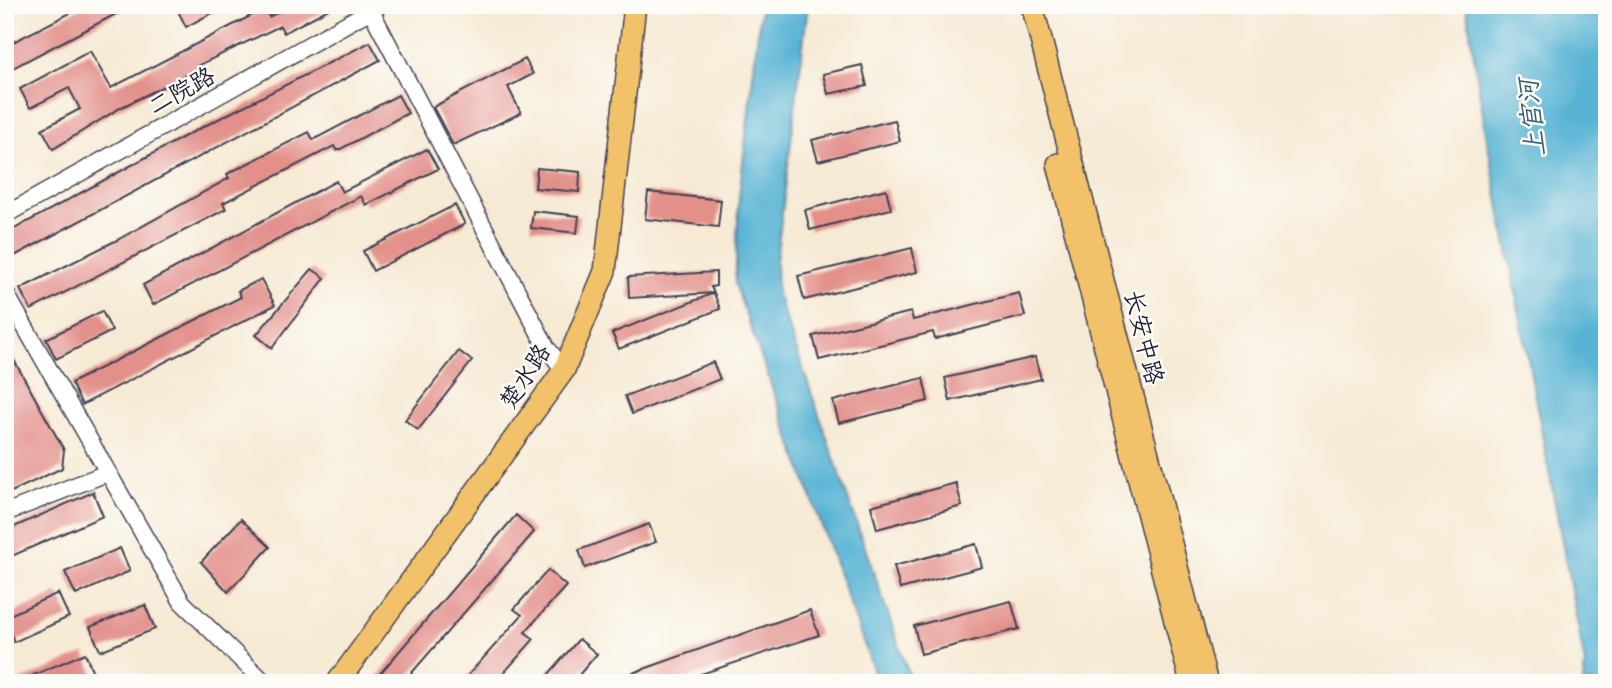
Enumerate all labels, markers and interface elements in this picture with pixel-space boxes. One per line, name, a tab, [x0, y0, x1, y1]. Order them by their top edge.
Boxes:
street label: 二院路	[142, 59, 220, 121]
water label: 上官河	[1509, 73, 1552, 159]
street label: 长安中路	[1118, 287, 1172, 387]
street label: 楚水路	[491, 337, 557, 415]

